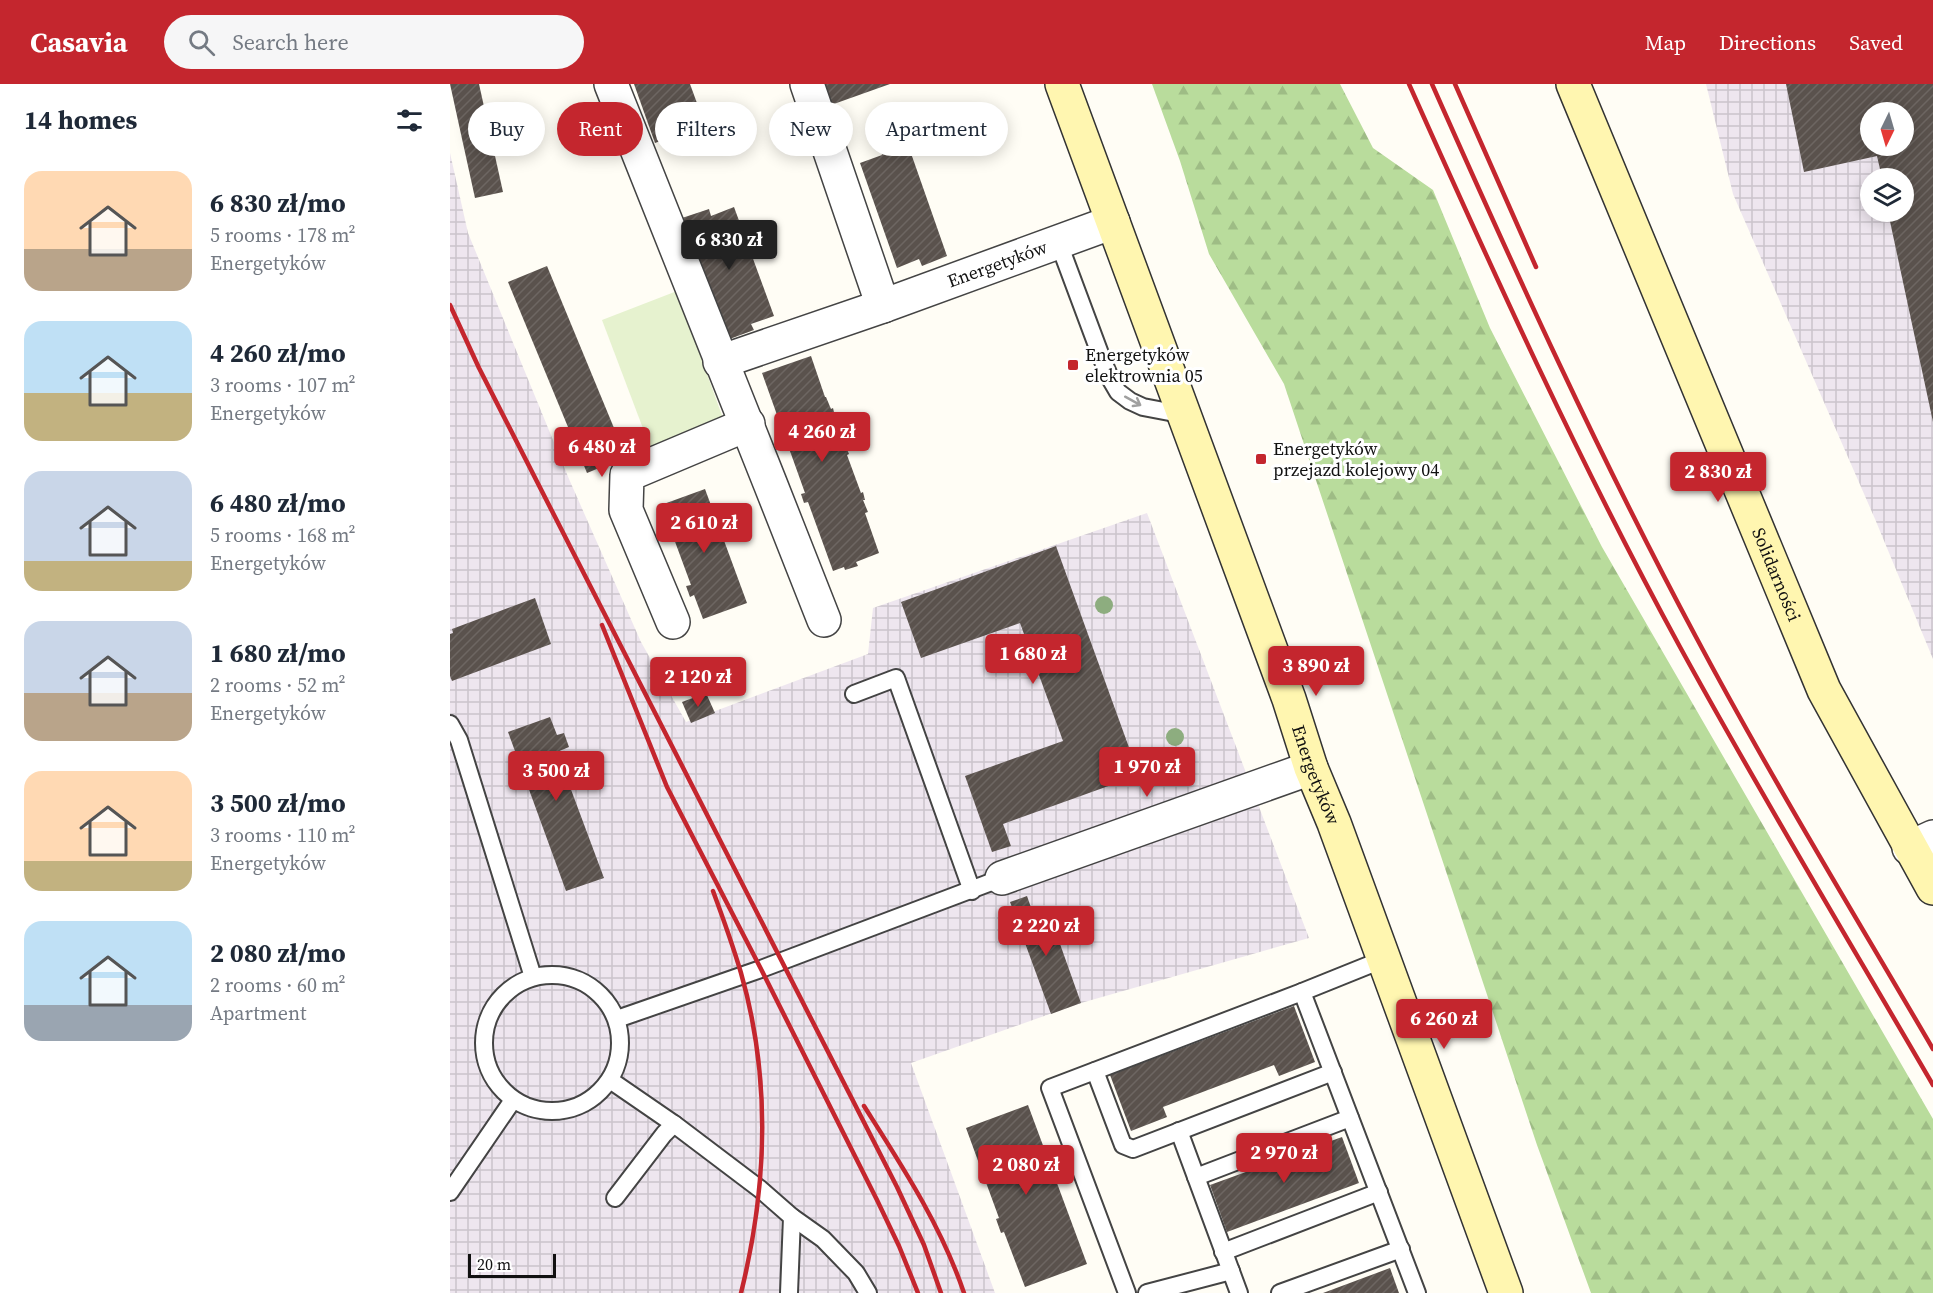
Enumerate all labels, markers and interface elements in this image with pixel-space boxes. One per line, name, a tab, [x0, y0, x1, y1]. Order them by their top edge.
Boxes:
search box	[164, 15, 584, 69]
text: Casavia	[30, 23, 128, 61]
icon: search	[185, 26, 218, 59]
text: Search here	[233, 27, 349, 57]
text: Map	[1645, 28, 1686, 57]
text: Directions	[1719, 28, 1816, 57]
text: Saved	[1849, 28, 1903, 57]
text: 14 homes	[24, 102, 137, 138]
chip: Buy	[468, 102, 545, 156]
chip: Rent	[557, 102, 643, 156]
chip: Filters	[655, 102, 757, 156]
chip: New	[769, 102, 853, 156]
chip: Apartment	[865, 102, 1008, 156]
north arrow	[1860, 102, 1914, 156]
map controls	[1860, 102, 1914, 222]
icon: filters	[393, 104, 426, 137]
button: layers	[1860, 168, 1914, 222]
text: 6 830 zł/mo	[210, 185, 346, 221]
icon: home	[72, 195, 144, 267]
pin: 6 830 zł	[667, 220, 791, 271]
text: 5 rooms · 178 m²	[210, 221, 356, 249]
text: 6 830 zł	[695, 225, 763, 253]
street label: Energetyków	[944, 234, 1051, 293]
text: Energetyków	[210, 249, 326, 277]
text: 4 260 zł/mo	[210, 335, 346, 371]
place label: Energetyków elektrownia 05	[1085, 342, 1203, 388]
icon: home	[72, 345, 144, 417]
marker: Energetyków elektrownia 05	[1066, 358, 1080, 372]
text: 3 rooms · 107 m²	[210, 371, 356, 399]
one-way arrow	[1124, 395, 1141, 407]
text: Energetyków	[210, 399, 326, 427]
pin: 4 260 zł	[760, 412, 884, 463]
text: 4 260 zł	[788, 417, 856, 445]
pin: 6 480 zł	[540, 427, 664, 478]
text: 6 480 zł	[568, 432, 636, 460]
place label: Energetyków przejazd kolejowy 04	[1273, 436, 1439, 482]
marker: Energetyków przejazd kolejowy 04	[1254, 452, 1268, 466]
pin: 2 830 zł	[1656, 452, 1780, 503]
text: 2 830 zł	[1684, 457, 1752, 485]
text: 6 480 zł/mo	[210, 485, 346, 521]
icon: home	[72, 495, 144, 567]
pin: 2 610 zł	[642, 503, 766, 554]
text: 2 610 zł	[670, 508, 738, 536]
text: 5 rooms · 168 m²	[210, 521, 356, 549]
street label: Solidarności	[1746, 524, 1807, 625]
text: Energetyków	[210, 549, 326, 577]
pin: 1 680 zł	[971, 634, 1095, 685]
text: 1 680 zł/mo	[210, 635, 346, 671]
text: 1 680 zł	[999, 639, 1067, 667]
icon: home	[72, 645, 144, 717]
pin: 3 890 zł	[1254, 646, 1378, 697]
text: 3 890 zł	[1282, 651, 1350, 679]
pin: 2 120 zł	[636, 657, 760, 708]
text: 2 120 zł	[664, 662, 732, 690]
text: 2 rooms · 52 m²	[210, 671, 346, 699]
text: Energetyków	[210, 699, 326, 727]
street label: Energetyków	[1286, 722, 1346, 829]
pin: 1 970 zł	[1085, 747, 1209, 798]
pin: 3 500 zł	[494, 751, 618, 802]
text: 1 970 zł	[1113, 752, 1181, 780]
text: 3 500 zł	[522, 756, 590, 784]
text: 3 500 zł/mo	[210, 785, 346, 821]
icon: home	[72, 795, 144, 867]
text: 3 rooms · 110 m²	[210, 821, 356, 849]
text: Energetyków	[210, 849, 326, 877]
pin: 2 220 zł	[984, 906, 1108, 957]
text: 2 220 zł	[1012, 911, 1080, 939]
text: 2 080 zł/mo	[210, 935, 346, 971]
icon: home	[72, 945, 144, 1017]
text: 2 rooms · 60 m²	[210, 971, 346, 999]
text: Apartment	[210, 999, 307, 1027]
pin: 6 260 zł	[1382, 999, 1506, 1050]
text: 6 260 zł	[1410, 1004, 1478, 1032]
pin: 2 970 zł	[1222, 1133, 1346, 1184]
text: 2 970 zł	[1250, 1138, 1318, 1166]
pin: 2 080 zł	[964, 1145, 1088, 1196]
text: 2 080 zł	[992, 1150, 1060, 1178]
scale bar	[468, 1251, 556, 1278]
text: 20 m	[477, 1253, 511, 1275]

